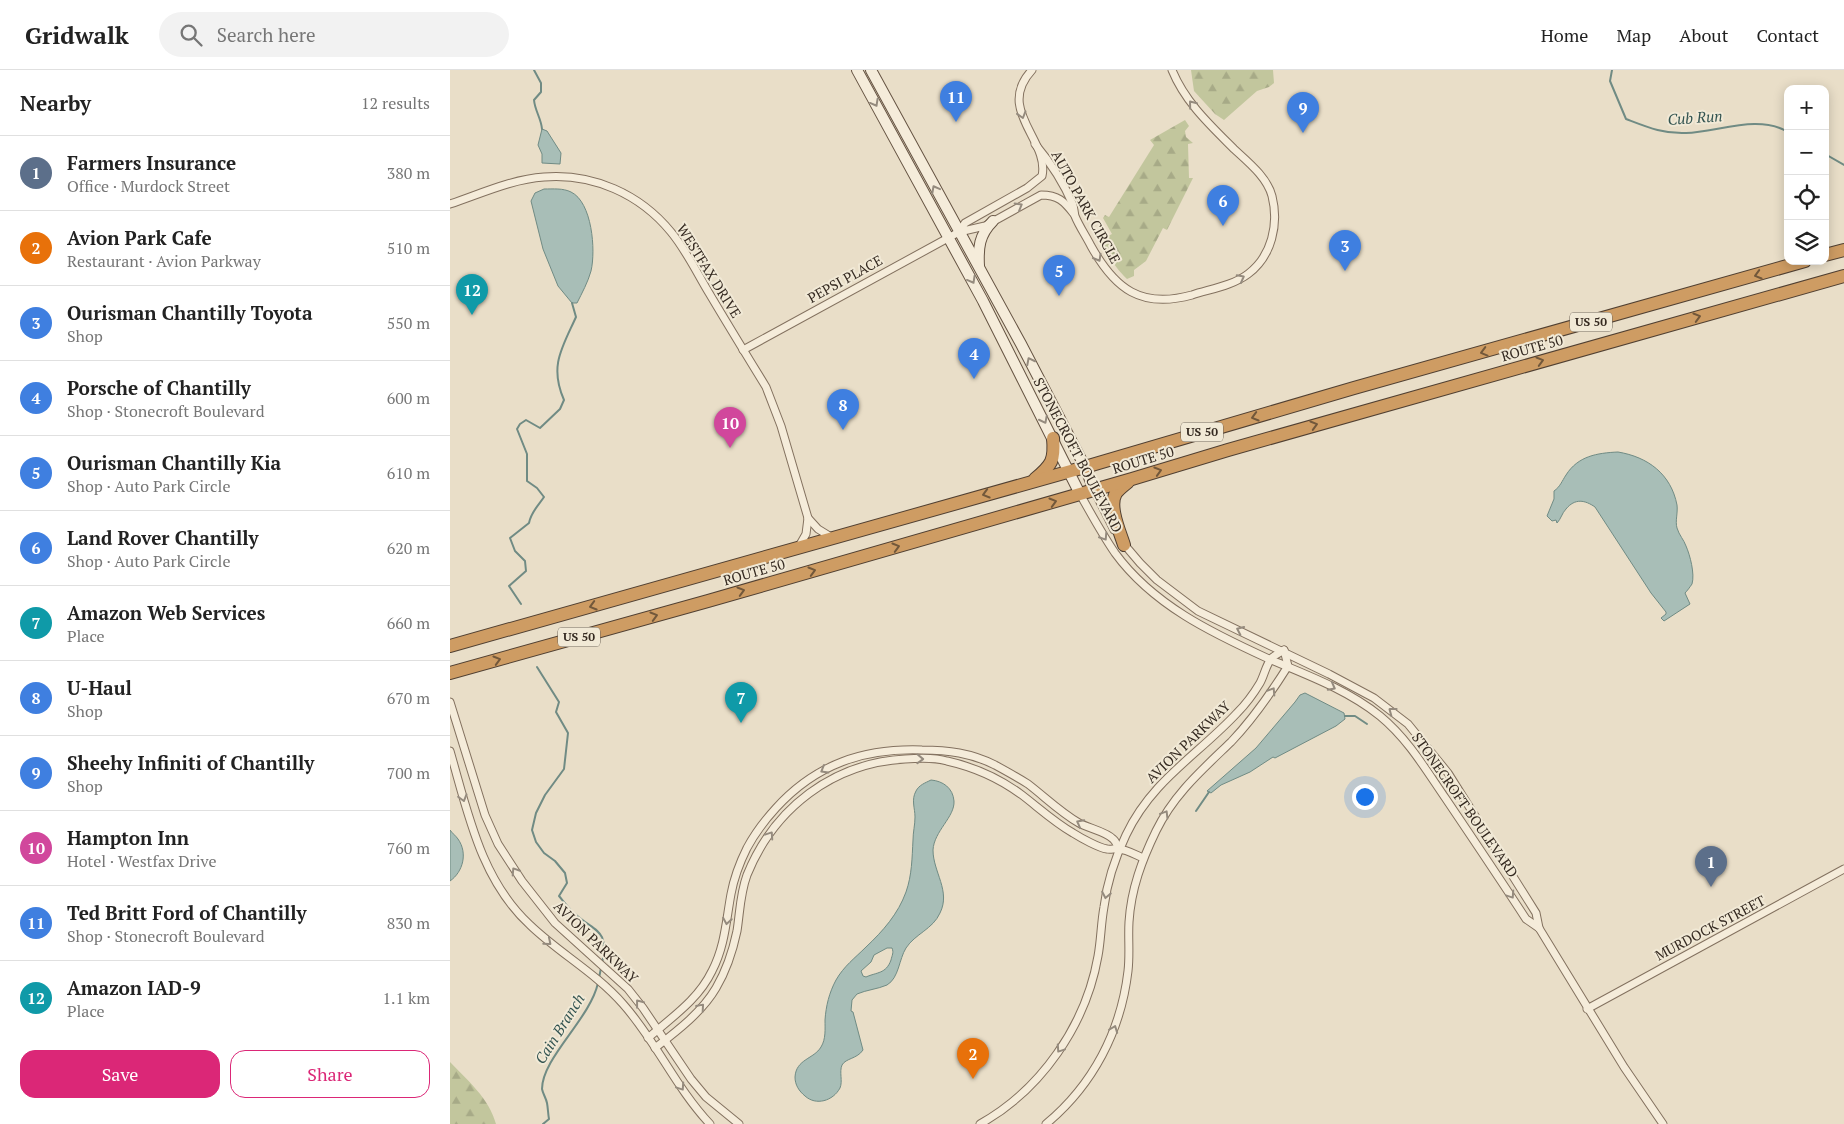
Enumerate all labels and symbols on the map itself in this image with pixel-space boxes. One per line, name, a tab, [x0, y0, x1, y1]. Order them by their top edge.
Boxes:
pin: 11	[940, 81, 972, 122]
pin: 9	[1287, 92, 1319, 133]
one-way arrow	[868, 97, 878, 106]
one-way arrow	[1188, 101, 1197, 110]
water label: Cub Run	[1667, 105, 1723, 129]
one-way arrow	[1017, 110, 1027, 119]
street label: AUTO PARK CIRCLE	[1047, 147, 1125, 267]
one-way arrow	[932, 185, 942, 194]
pin: 6	[1207, 185, 1239, 226]
one-way arrow	[1014, 203, 1023, 213]
street label: WESTFAX DRIVE	[673, 220, 746, 321]
pin: 3	[1329, 230, 1361, 271]
street label: PEPSI PLACE	[804, 250, 886, 307]
one-way arrow	[1092, 253, 1102, 262]
pin: 5	[1043, 255, 1075, 296]
one-way arrow	[1754, 269, 1762, 279]
pin: 12	[456, 274, 488, 315]
one-way arrow	[1235, 274, 1244, 284]
one-way arrow	[965, 275, 975, 284]
road number: US 50	[1570, 312, 1612, 332]
one-way arrow	[1692, 313, 1700, 323]
street label: ROUTE 50	[1499, 330, 1565, 365]
pin: 4	[958, 338, 990, 379]
one-way arrow	[1479, 346, 1488, 357]
one-way arrow	[1026, 357, 1036, 366]
one-way arrow	[1536, 357, 1544, 367]
street label: STONECROFT BOULEVARD	[1029, 374, 1127, 536]
pin: 8	[827, 389, 859, 430]
pin: 10	[714, 407, 746, 448]
one-way arrow	[1252, 411, 1260, 421]
one-way arrow	[1038, 415, 1048, 424]
one-way arrow	[1309, 421, 1317, 431]
road number: US 50	[1181, 422, 1223, 442]
street label: ROUTE 50	[1110, 441, 1176, 478]
one-way arrow	[1153, 467, 1161, 477]
one-way arrow	[983, 489, 991, 499]
one-way arrow	[1048, 497, 1057, 508]
one-way arrow	[1098, 531, 1107, 540]
one-way arrow	[892, 542, 900, 552]
street label: ROUTE 50	[721, 554, 787, 589]
one-way arrow	[808, 566, 816, 577]
one-way arrow	[737, 587, 745, 597]
one-way arrow	[589, 600, 598, 611]
one-way arrow	[649, 612, 657, 622]
one-way arrow	[1236, 626, 1245, 636]
road number: US 50	[558, 628, 600, 646]
one-way arrow	[493, 656, 501, 666]
one-way arrow	[1327, 681, 1336, 691]
pin: 7	[725, 682, 757, 723]
one-way arrow	[1266, 687, 1276, 696]
street label: AVION PARKWAY	[1141, 696, 1235, 787]
one-way arrow	[1388, 708, 1398, 717]
street label: STONECROFT BOULEVARD	[1408, 728, 1523, 881]
one-way arrow	[916, 753, 924, 764]
one-way arrow	[820, 764, 829, 774]
your location	[1352, 784, 1378, 810]
one-way arrow	[458, 794, 468, 802]
one-way arrow	[1159, 811, 1169, 820]
one-way arrow	[1076, 819, 1085, 829]
one-way arrow	[763, 831, 773, 840]
pin: 1	[1695, 846, 1727, 887]
one-way arrow	[512, 867, 522, 876]
one-way arrow	[1504, 889, 1514, 898]
street label: MURDOCK STREET	[1651, 890, 1768, 965]
one-way arrow	[1101, 891, 1111, 900]
street label: AVION PARKWAY	[550, 896, 643, 988]
one-way arrow	[722, 918, 733, 926]
one-way arrow	[543, 936, 552, 945]
water label: Cain Branch	[530, 990, 589, 1067]
one-way arrow	[637, 1000, 645, 1009]
one-way arrow	[695, 1003, 704, 1012]
one-way arrow	[1108, 1025, 1119, 1034]
pin: 2	[957, 1038, 989, 1079]
one-way arrow	[1057, 1043, 1066, 1053]
one-way arrow	[675, 1081, 684, 1091]

